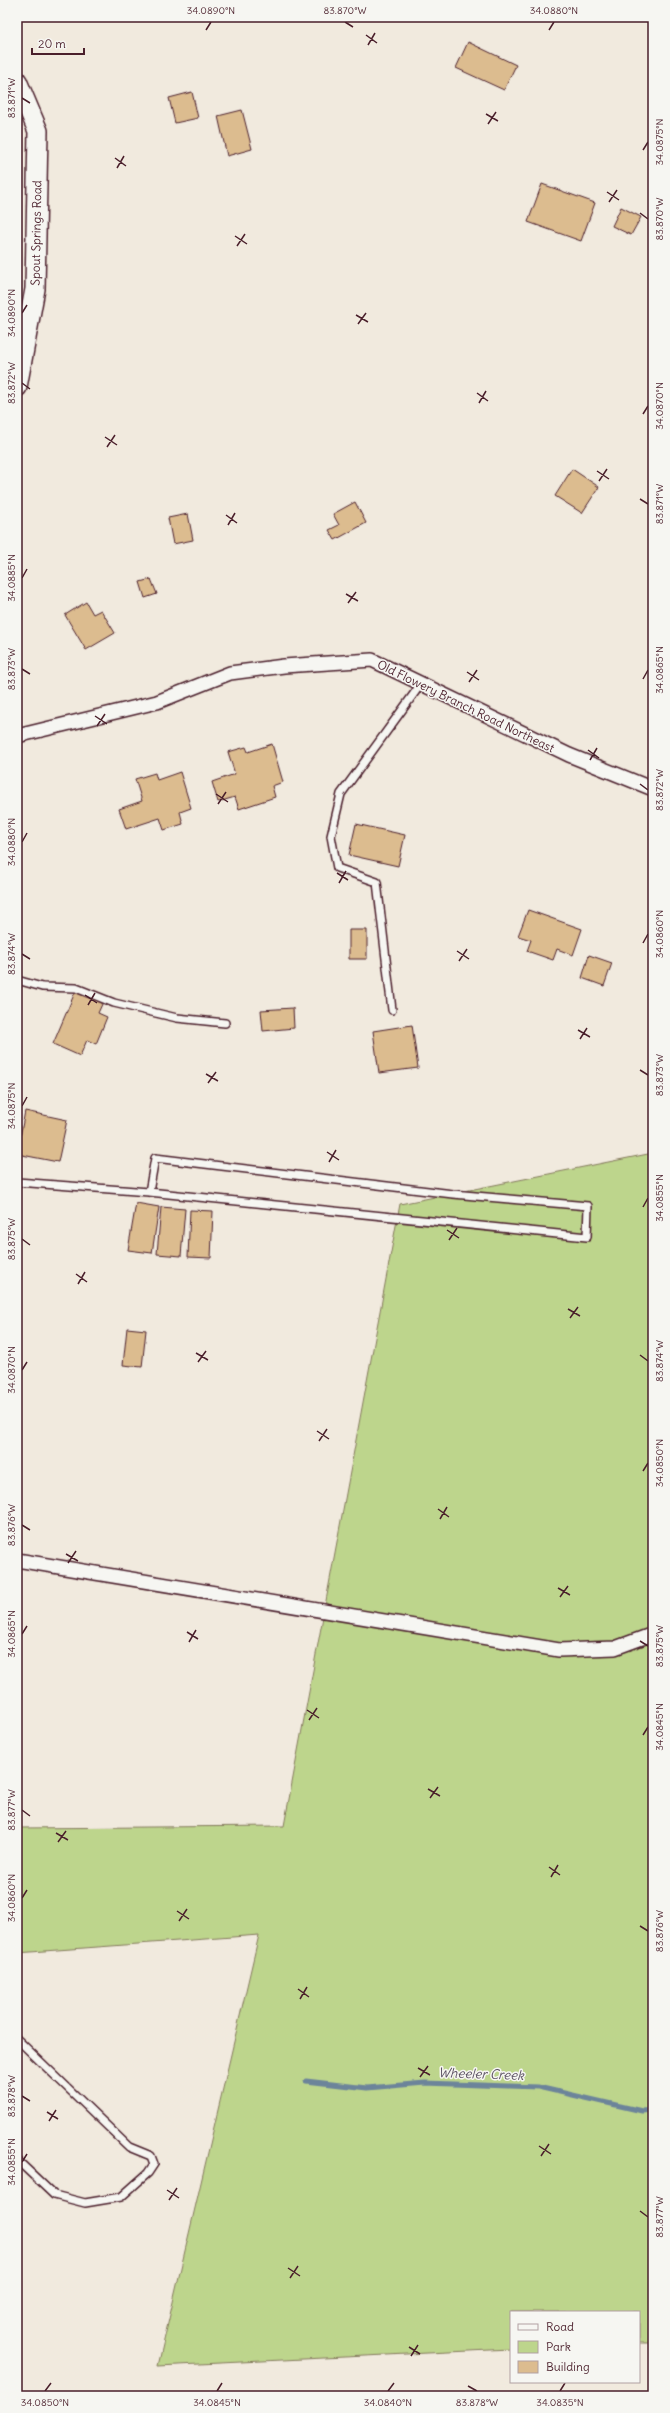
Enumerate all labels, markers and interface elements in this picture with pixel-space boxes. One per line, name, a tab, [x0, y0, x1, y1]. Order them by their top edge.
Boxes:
text: 34.0890°N	[187, 4, 235, 17]
text: 83.870°W	[323, 4, 367, 17]
text: 34.0880°N	[530, 4, 578, 17]
scale bar	[32, 30, 84, 56]
text: 20 m	[38, 36, 66, 51]
text: 83.871°W	[5, 78, 18, 118]
text: 34.0875°N	[653, 119, 666, 165]
street label: Spout Springs Road	[28, 180, 44, 286]
text: 83.870°W	[653, 197, 666, 241]
text: 34.0890°N	[5, 289, 18, 337]
text: 83.872°W	[5, 362, 18, 404]
text: 34.0870°N	[653, 382, 666, 430]
text: 83.871°W	[653, 484, 666, 524]
text: 34.0885°N	[5, 554, 18, 602]
text: 34.0865°N	[653, 646, 666, 694]
text: 83.873°W	[5, 648, 18, 690]
street label: Old Flowery Branch Road Northeast	[375, 656, 557, 756]
text: 83.872°W	[653, 769, 666, 811]
text: 34.0880°N	[5, 818, 18, 866]
text: 34.0860°N	[653, 910, 666, 958]
text: 83.874°W	[5, 933, 18, 975]
text: 83.873°W	[653, 1054, 666, 1096]
text: 34.0875°N	[5, 1083, 18, 1129]
text: 34.0855°N	[653, 1174, 666, 1222]
text: 83.875°W	[5, 1218, 18, 1260]
text: 83.874°W	[653, 1340, 666, 1382]
text: 34.0870°N	[5, 1346, 18, 1394]
text: 34.0850°N	[653, 1439, 666, 1487]
text: 83.876°W	[5, 1504, 18, 1546]
text: 34.0865°N	[5, 1610, 18, 1658]
text: 83.875°W	[653, 1625, 666, 1667]
text: 34.0845°N	[653, 1703, 666, 1751]
text: 83.877°W	[5, 1789, 18, 1831]
text: 34.0860°N	[5, 1874, 18, 1922]
text: 83.876°W	[653, 1910, 666, 1952]
water label: Wheeler Creek	[438, 2064, 525, 2084]
text: 83.878°W	[5, 2075, 18, 2117]
text: 34.0855°N	[5, 2138, 18, 2186]
text: 83.877°W	[653, 2196, 666, 2238]
legend	[510, 2311, 640, 2383]
text: Road	[546, 2319, 574, 2334]
text: Park	[546, 2339, 571, 2354]
text: Building	[546, 2359, 590, 2374]
text: 34.0850°N	[21, 2396, 69, 2409]
text: 34.0845°N	[193, 2396, 241, 2409]
text: 34.0840°N	[364, 2396, 412, 2409]
text: 83.878°W	[456, 2396, 498, 2409]
text: 34.0835°N	[536, 2396, 584, 2409]

